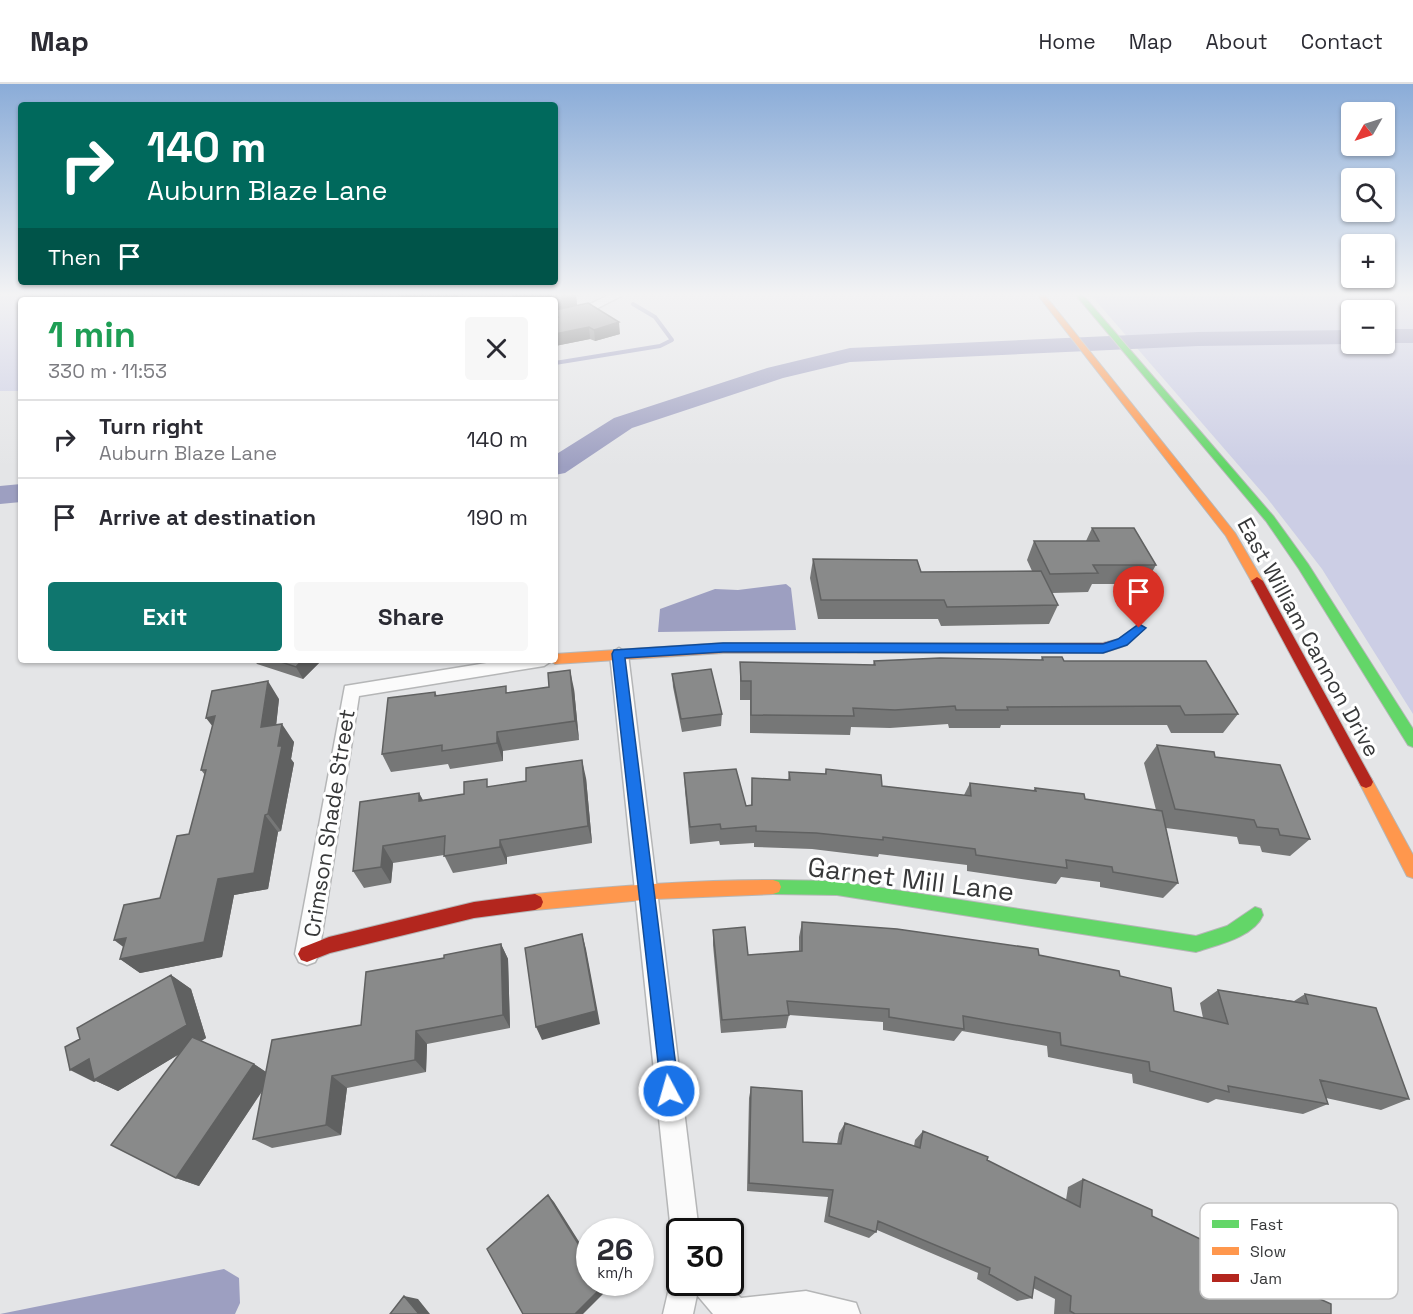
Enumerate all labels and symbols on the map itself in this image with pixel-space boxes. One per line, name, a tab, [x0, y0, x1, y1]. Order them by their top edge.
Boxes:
north arrow	[1341, 102, 1395, 156]
street label: East William Cannon Drive	[1232, 513, 1386, 761]
pin	[1113, 566, 1164, 628]
street label: Crimson Shade Street	[297, 707, 361, 939]
street label: Garnet Mill Lane	[806, 849, 1016, 909]
position arrow	[637, 1059, 701, 1123]
legend	[1200, 1203, 1398, 1299]
text: Fast	[1250, 1214, 1283, 1235]
speed limit sign: 30	[666, 1218, 744, 1296]
text: Slow	[1250, 1241, 1286, 1262]
text: Jam	[1250, 1268, 1282, 1289]

